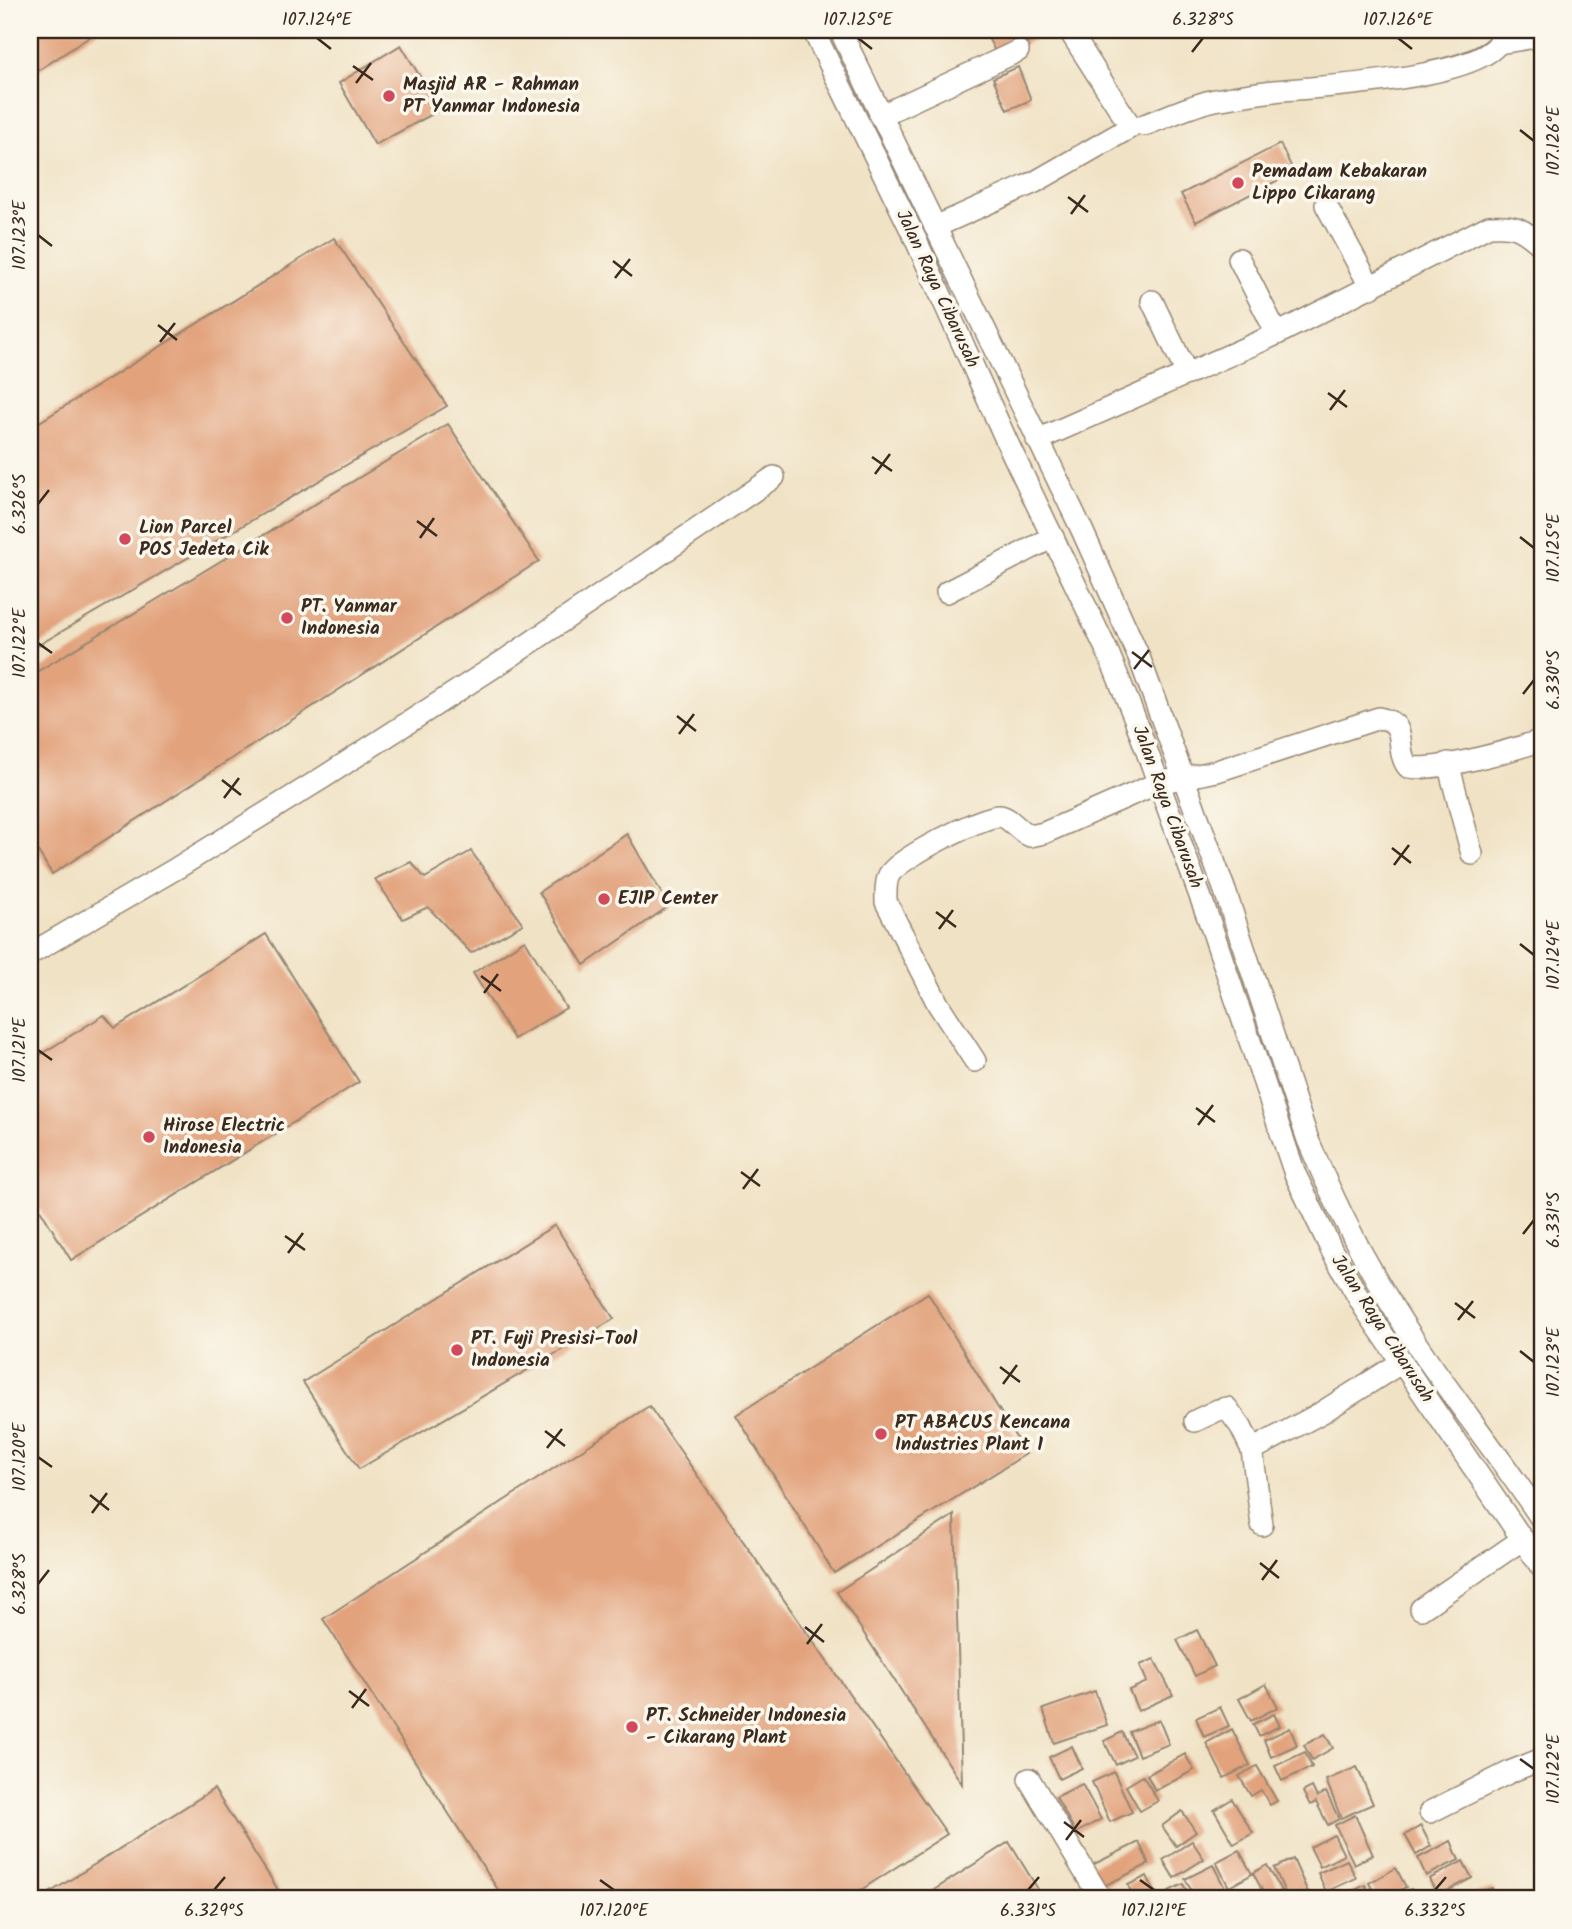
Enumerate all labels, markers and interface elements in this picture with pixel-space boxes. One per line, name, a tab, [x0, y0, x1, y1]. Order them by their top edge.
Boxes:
text: 107.124°E	[282, 6, 352, 35]
text: 107.125°E	[823, 6, 893, 35]
text: 6.328°S	[1172, 6, 1234, 35]
text: 107.126°E	[1363, 6, 1433, 35]
place label: Masjid AR - Rahman PT Yanmar Indonesia	[403, 70, 580, 122]
marker: Masjid AR - Rahman PT Yanmar Indonesia	[381, 88, 397, 104]
text: 107.126°E	[1540, 106, 1569, 176]
place label: Pemadam Kebakaran Lippo Cikarang	[1252, 157, 1427, 209]
marker: Pemadam Kebakaran Lippo Cikarang	[1230, 175, 1246, 191]
text: 107.123°E	[6, 199, 35, 270]
street label: Jalan Raya Cibarusah	[887, 205, 987, 373]
text: 6.326°S	[6, 473, 35, 534]
place label: Lion Parcel POS Jedeta Cik	[139, 513, 269, 565]
text: 107.125°E	[1540, 513, 1569, 583]
marker: Lion Parcel POS Jedeta Cik	[117, 531, 133, 547]
place label: PT. Yanmar Indonesia	[301, 592, 398, 644]
text: 107.122°E	[6, 607, 35, 678]
marker: PT. Yanmar Indonesia	[279, 610, 295, 626]
text: 6.330°S	[1540, 650, 1569, 710]
street label: Jalan Raya Cibarusah	[1123, 721, 1211, 893]
place label: EJIP Center	[618, 884, 719, 914]
marker: EJIP Center	[596, 891, 612, 907]
text: 107.124°E	[1540, 920, 1569, 990]
text: 107.121°E	[6, 1017, 35, 1083]
place label: Hirose Electric Indonesia	[163, 1111, 285, 1163]
marker: Hirose Electric Indonesia	[141, 1129, 157, 1145]
text: 6.331°S	[1540, 1191, 1569, 1248]
street label: Jalan Raya Cibarusah	[1323, 1249, 1441, 1409]
place label: PT. Fuji Presisi-Tool Indonesia	[471, 1324, 638, 1376]
text: 107.123°E	[1540, 1326, 1569, 1397]
marker: PT. Fuji Presisi-Tool Indonesia	[449, 1342, 465, 1358]
place label: PT ABACUS Kencana Industries Plant 1	[895, 1408, 1070, 1460]
text: 107.120°E	[6, 1422, 35, 1491]
marker: PT ABACUS Kencana Industries Plant 1	[873, 1426, 889, 1442]
text: 6.328°S	[6, 1553, 35, 1615]
place label: PT. Schneider Indonesia - Cikarang Plant	[646, 1701, 846, 1753]
marker: PT. Schneider Indonesia - Cikarang Plant	[624, 1719, 640, 1735]
text: 107.122°E	[1540, 1733, 1569, 1804]
text: 6.329°S	[184, 1897, 244, 1926]
text: 107.120°E	[580, 1897, 649, 1926]
text: 6.331°S	[1000, 1897, 1057, 1926]
text: 107.121°E	[1121, 1897, 1187, 1926]
text: 6.332°S	[1405, 1897, 1466, 1926]

